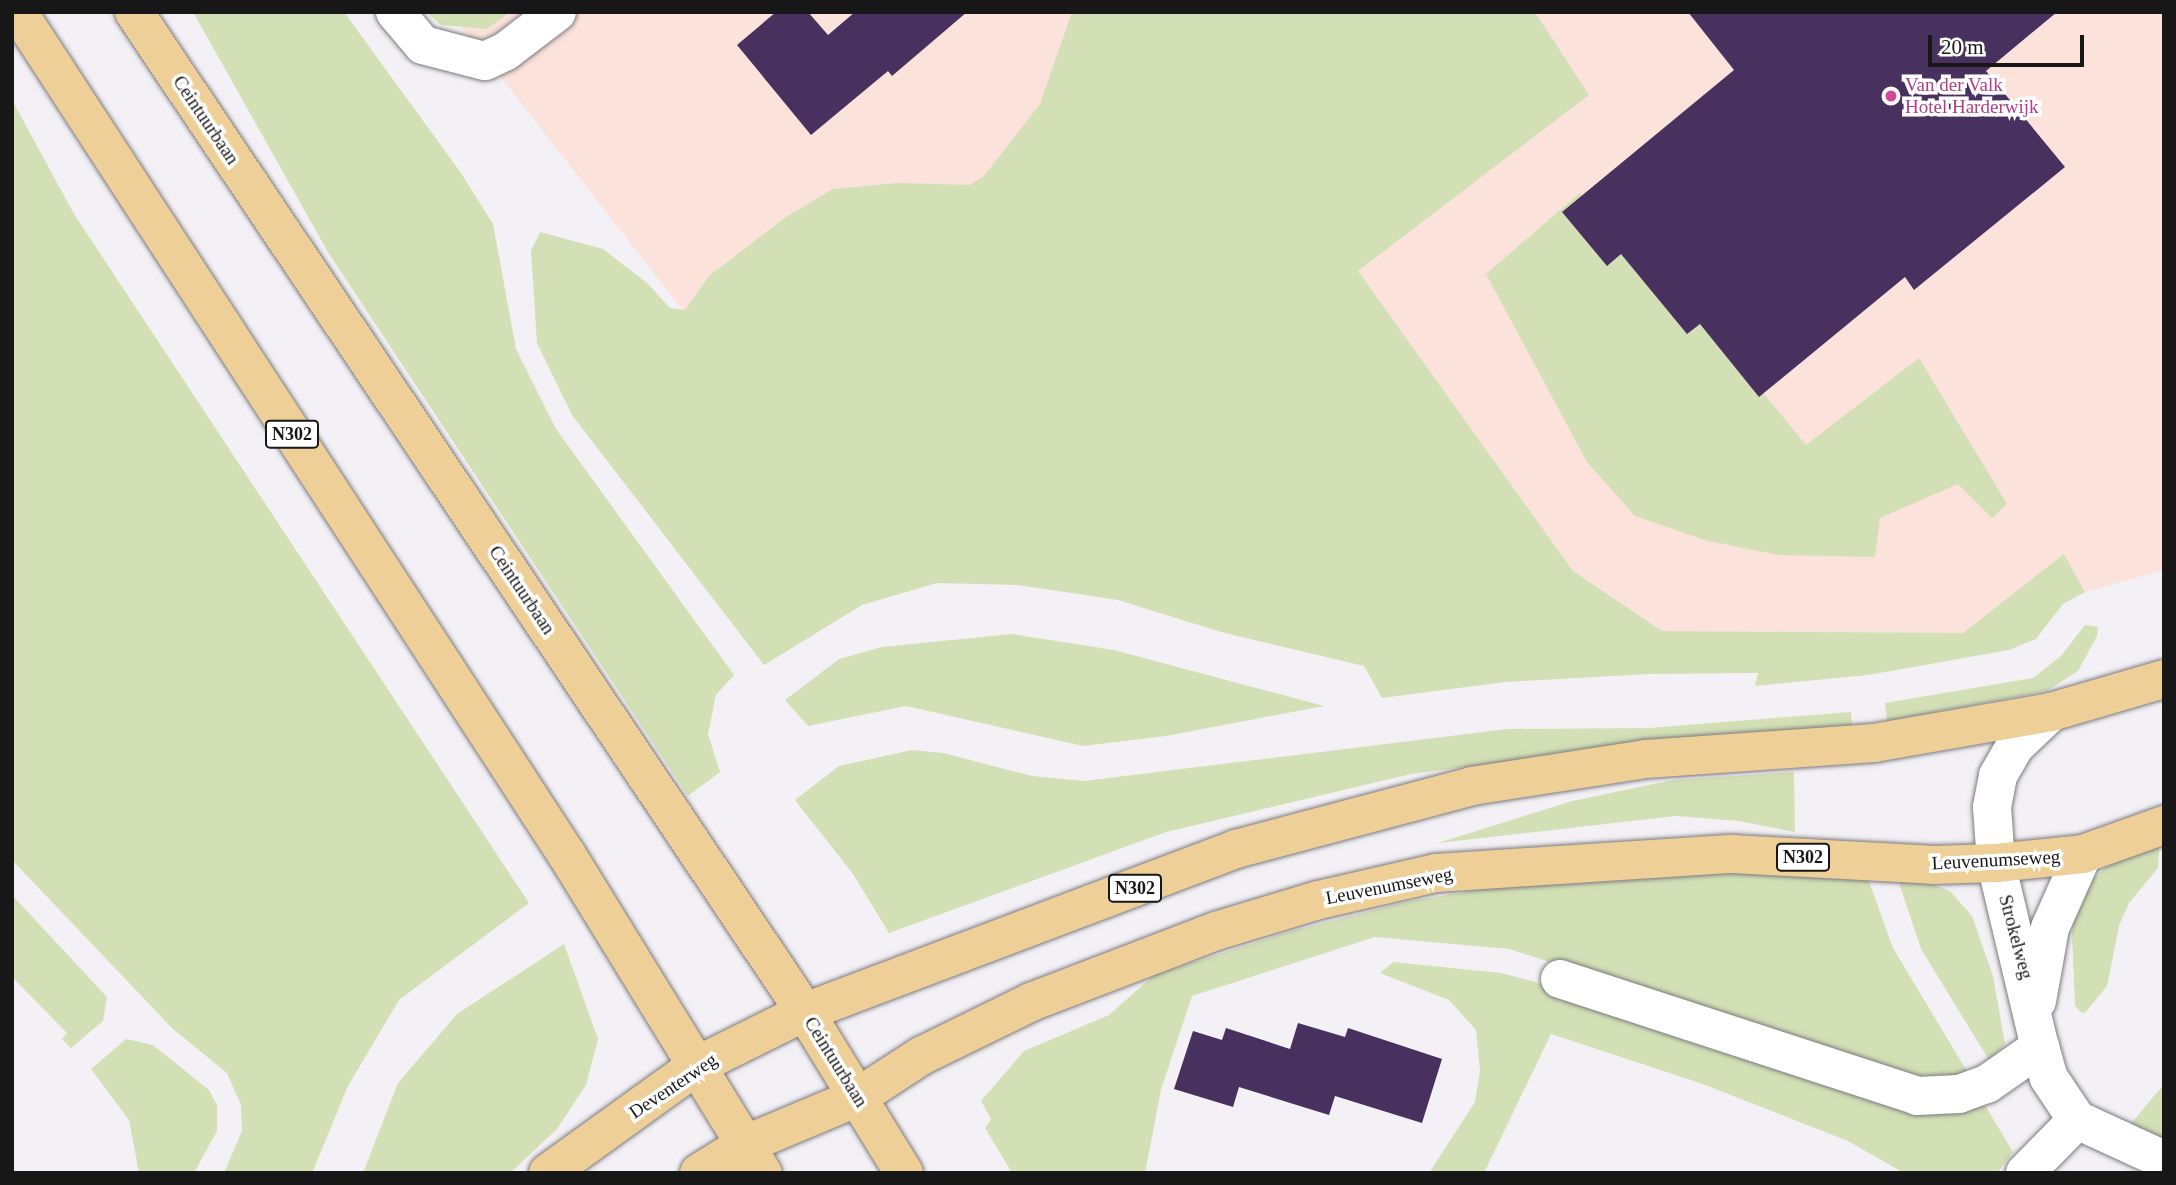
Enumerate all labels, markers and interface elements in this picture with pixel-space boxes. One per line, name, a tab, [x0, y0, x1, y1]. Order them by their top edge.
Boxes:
scale bar	[1931, 21, 2087, 65]
text: 20 m	[1941, 35, 1984, 59]
street label: Ceintuurbaan	[168, 71, 244, 169]
place label: Van der Valk Hotel Harderwijk	[1905, 74, 2038, 118]
marker: Van der Valk Hotel Harderwijk	[1883, 88, 1899, 104]
road number: N302	[264, 420, 320, 448]
street label: Ceintuurbaan	[484, 541, 560, 639]
road number: N302	[1775, 842, 1831, 872]
street label: Leuvenumseweg	[1931, 845, 2061, 875]
street label: Leuvenumseweg	[1324, 863, 1454, 909]
road number: N302	[1107, 874, 1163, 903]
street label: Strokelweg	[1994, 892, 2038, 982]
street label: Ceintuurbaan	[799, 1013, 873, 1111]
street label: Deventerweg	[625, 1048, 721, 1124]

